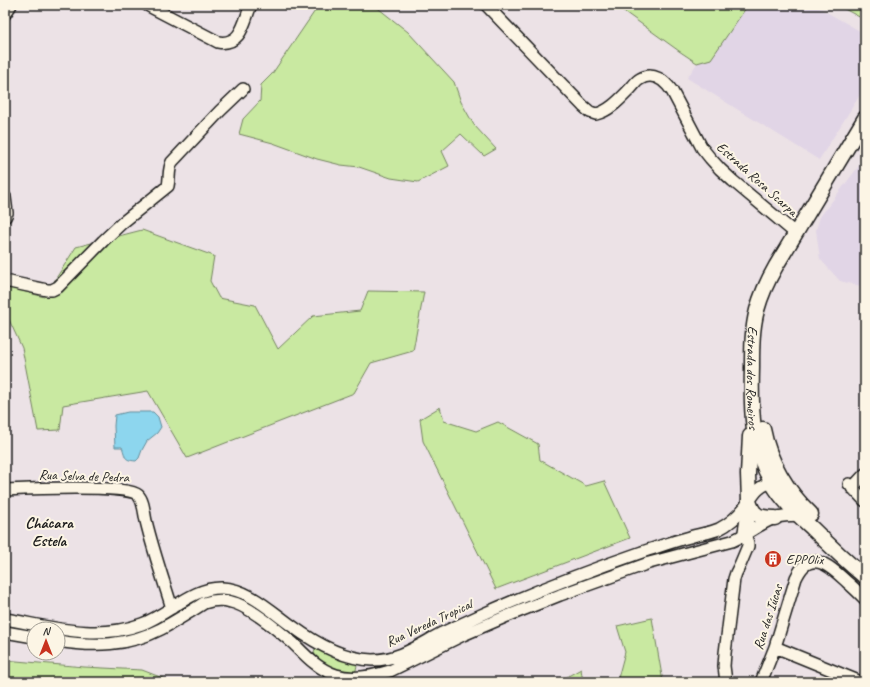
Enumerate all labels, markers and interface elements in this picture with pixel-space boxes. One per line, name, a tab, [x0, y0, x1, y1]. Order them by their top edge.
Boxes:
street label: Estrada Rosa Scarpa	[713, 138, 802, 221]
street label: Estrada dos Romeiros	[743, 325, 763, 432]
street label: Rua Selva de Pedra	[39, 466, 130, 486]
district label: Chácara Estela	[25, 513, 74, 551]
building icon: EPPOlix	[763, 549, 783, 569]
place label: EPPOlix	[786, 551, 824, 568]
street label: Rua das Iúcas	[750, 581, 787, 652]
street label: Rua Vereda Tropical	[383, 595, 477, 650]
north arrow	[26, 621, 66, 661]
text: N	[43, 624, 52, 638]

